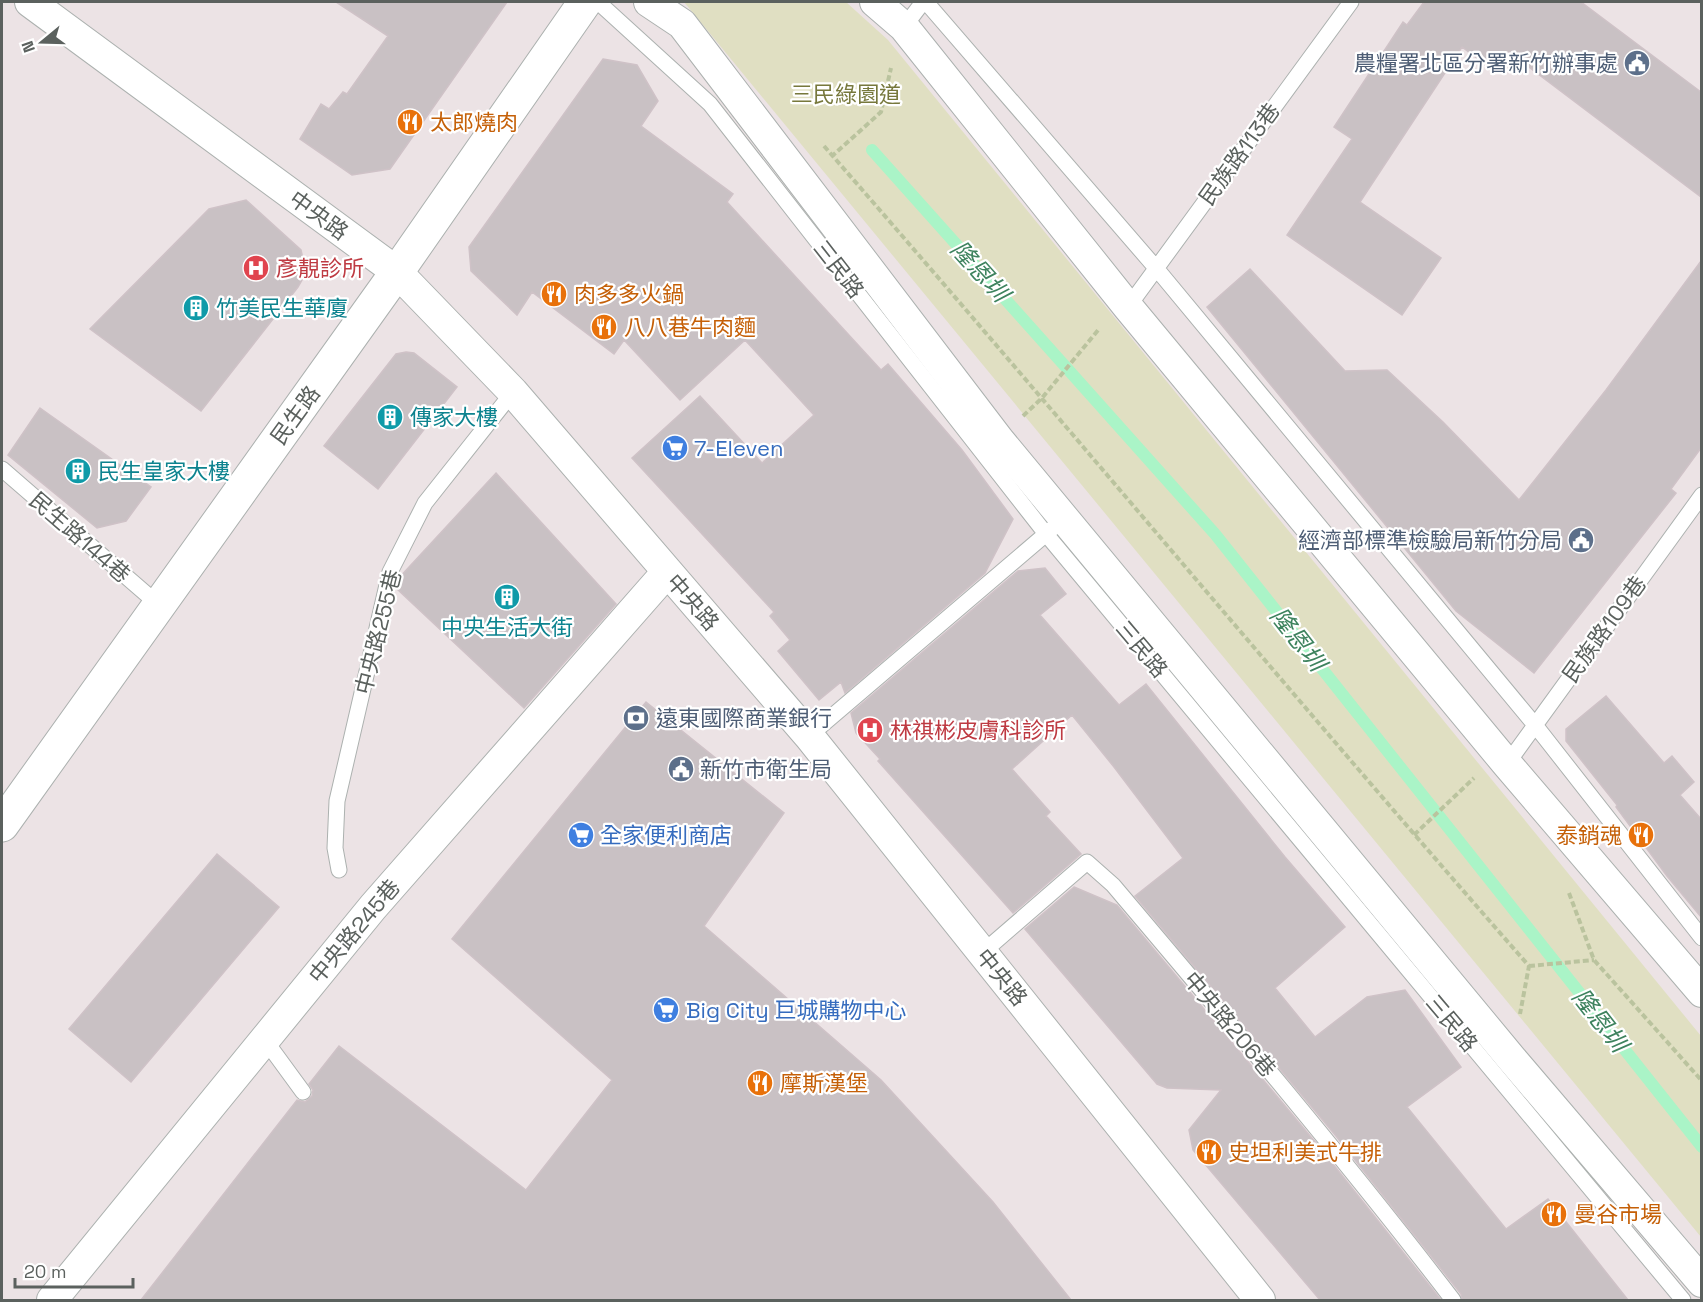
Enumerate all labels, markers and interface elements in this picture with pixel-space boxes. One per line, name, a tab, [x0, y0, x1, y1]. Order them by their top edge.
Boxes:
north arrow	[12, 12, 72, 72]
text: N	[17, 38, 40, 55]
public building icon: 農糧署北區分署新竹辦事處	[1622, 48, 1652, 78]
place label: 農糧署北區分署新竹辦事處	[1354, 49, 1618, 77]
park label: 三民綠園道	[791, 80, 901, 108]
street label: 民族路113巷	[1192, 97, 1286, 211]
restaurant icon: 太郎燒肉	[395, 107, 425, 137]
place label: 太郎燒肉	[430, 108, 518, 136]
street label: 中央路	[284, 184, 354, 246]
street label: 三民路	[808, 234, 870, 304]
water label: 隆恩圳	[944, 234, 1018, 310]
hospital icon: 彥靚診所	[241, 253, 271, 283]
place label: 彥靚診所	[276, 254, 364, 282]
restaurant icon: 肉多多火鍋	[539, 279, 569, 309]
place label: 肉多多火鍋	[574, 280, 684, 308]
building icon: 竹美民生華廈	[181, 293, 211, 323]
place label: 竹美民生華廈	[216, 294, 348, 322]
restaurant icon: 八八巷牛肉麵	[589, 312, 619, 342]
place label: 八八巷牛肉麵	[624, 313, 756, 341]
street label: 民生路	[264, 380, 326, 450]
building icon: 傳家大樓	[375, 402, 405, 432]
place label: 傳家大樓	[410, 403, 498, 431]
supermarket icon: 7-Eleven	[660, 433, 690, 463]
place label: 7-Eleven	[694, 434, 783, 462]
building icon: 民生皇家大樓	[63, 456, 93, 486]
place label: 民生皇家大樓	[98, 457, 230, 485]
street label: 民生路144巷	[24, 486, 136, 588]
public building icon: 經濟部標準檢驗局新竹分局	[1566, 525, 1596, 555]
place label: 經濟部標準檢驗局新竹分局	[1298, 526, 1562, 554]
street label: 中央路255巷	[349, 567, 407, 697]
street label: 中央路	[661, 568, 725, 636]
street label: 民族路109巷	[1556, 570, 1652, 688]
building icon: 中央生活大街	[492, 582, 522, 612]
water label: 隆恩圳	[1264, 601, 1334, 679]
place label: 中央生活大街	[441, 613, 573, 641]
street label: 三民路	[1110, 615, 1174, 683]
bank icon: 遠東國際商業銀行	[621, 703, 651, 733]
place label: 遠東國際商業銀行	[656, 704, 832, 732]
hospital icon: 林祺彬皮膚科診所	[855, 715, 885, 745]
place label: 林祺彬皮膚科診所	[890, 716, 1066, 744]
public building icon: 新竹市衛生局	[666, 754, 696, 784]
place label: 新竹市衛生局	[700, 755, 832, 783]
supermarket icon: 全家便利商店	[566, 820, 596, 850]
restaurant icon: 泰銷魂	[1626, 820, 1656, 850]
place label: 全家便利商店	[600, 821, 732, 849]
place label: 泰銷魂	[1556, 821, 1622, 849]
street label: 中央路245巷	[302, 873, 406, 989]
street label: 中央路	[970, 943, 1034, 1011]
street label: 中央路206巷	[1178, 966, 1282, 1082]
water label: 隆恩圳	[1566, 982, 1636, 1060]
street label: 三民路	[1420, 989, 1484, 1057]
supermarket icon: Big City 巨城購物中心	[651, 995, 681, 1025]
place label: Big City 巨城購物中心	[686, 996, 906, 1024]
restaurant icon: 摩斯漢堡	[745, 1068, 775, 1098]
place label: 摩斯漢堡	[780, 1069, 868, 1097]
restaurant icon: 史坦利美式牛排	[1194, 1137, 1224, 1167]
place label: 史坦利美式牛排	[1228, 1138, 1382, 1166]
restaurant icon: 曼谷市場	[1539, 1199, 1569, 1229]
place label: 曼谷市場	[1574, 1200, 1662, 1228]
scale bar	[15, 1251, 134, 1289]
text: 20 m	[24, 1260, 67, 1283]

